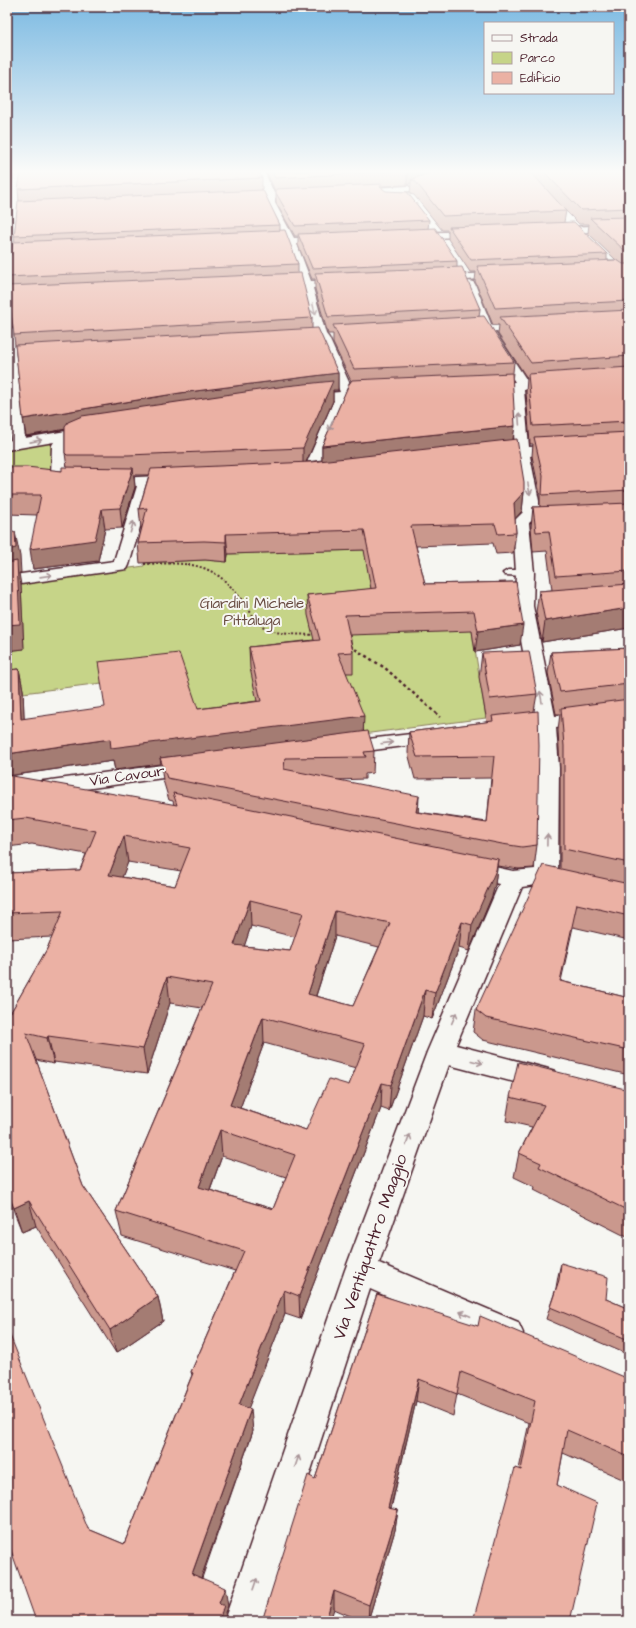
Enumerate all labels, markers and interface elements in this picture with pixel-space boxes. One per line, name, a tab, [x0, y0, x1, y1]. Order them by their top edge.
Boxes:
legend	[484, 22, 614, 94]
text: Strada	[520, 30, 558, 47]
text: Parco	[520, 50, 555, 67]
text: Edificio	[520, 70, 560, 87]
one-way arrow	[310, 303, 318, 316]
one-way arrow	[516, 413, 523, 426]
one-way arrow	[326, 418, 334, 430]
one-way arrow	[29, 436, 42, 444]
one-way arrow	[525, 482, 533, 495]
one-way arrow	[129, 521, 136, 534]
one-way arrow	[39, 572, 52, 580]
park label: Giardini Michele Pittaluga	[200, 593, 304, 632]
one-way arrow	[536, 691, 544, 704]
one-way arrow	[380, 739, 393, 747]
street label: Via Cavour	[88, 760, 166, 792]
one-way arrow	[543, 834, 551, 847]
one-way arrow	[451, 1013, 458, 1025]
one-way arrow	[471, 1059, 484, 1066]
one-way arrow	[405, 1133, 412, 1146]
street label: Via Ventiquattro Maggio	[326, 1151, 415, 1344]
one-way arrow	[459, 1310, 471, 1318]
one-way arrow	[293, 1455, 301, 1467]
one-way arrow	[252, 1578, 259, 1591]

